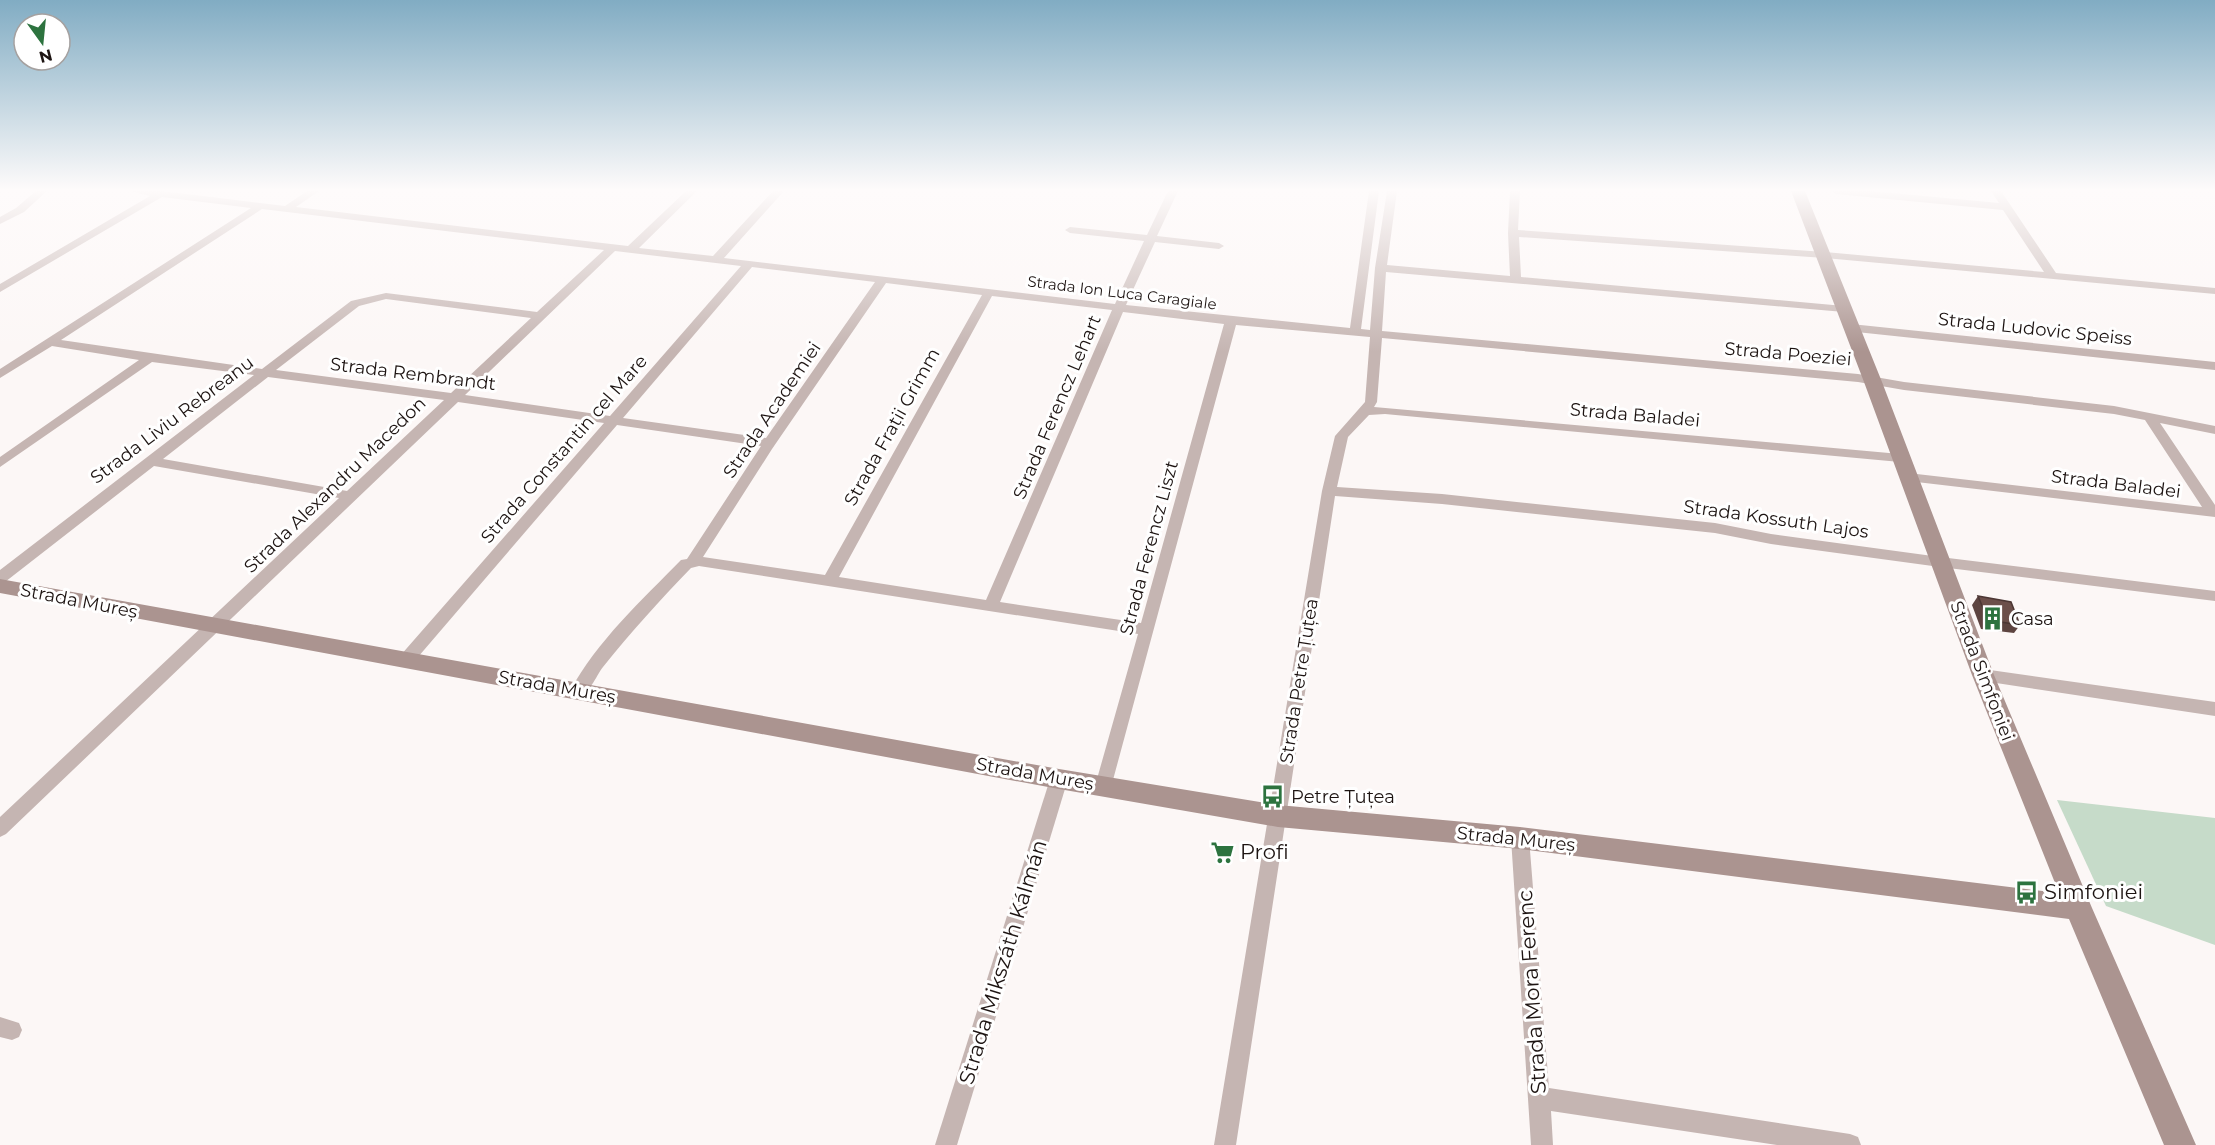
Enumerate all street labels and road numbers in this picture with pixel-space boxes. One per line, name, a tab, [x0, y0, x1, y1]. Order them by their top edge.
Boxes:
street label: Strada Ion Luca Caragiale	[1026, 271, 1218, 314]
street label: Strada Ludovic Speiss	[1937, 308, 2133, 350]
street label: Strada Ferencz Lehart	[1008, 312, 1106, 502]
street label: Strada Poeziei	[1724, 337, 1852, 371]
street label: Strada Academiei	[718, 338, 826, 482]
street label: Strada Frații Grimm	[839, 344, 945, 510]
street label: Strada Constantin cel Mare	[476, 350, 652, 548]
street label: Strada Liviu Rebreanu	[86, 351, 258, 489]
street label: Strada Rembrandt	[329, 353, 497, 395]
street label: Strada Alexandru Macedon	[240, 392, 430, 578]
street label: Strada Baladei	[1569, 398, 1701, 432]
street label: Strada Ferencz Liszt	[1115, 458, 1183, 638]
street label: Strada Baladei	[2050, 465, 2182, 503]
street label: Strada Kossuth Lajos	[1682, 495, 1870, 543]
street label: Strada Mureș	[18, 579, 140, 624]
street label: Strada Petre Țuțea	[1275, 597, 1324, 765]
street label: Strada Simfoniei	[1945, 598, 2019, 744]
street label: Strada Mureș	[496, 666, 618, 709]
street label: Strada Mureș	[974, 753, 1096, 796]
street label: Strada Mureș	[1456, 822, 1577, 857]
street label: Strada Mikszáth Kálmán	[953, 836, 1052, 1087]
street label: Strada Mora Ferenc	[1512, 889, 1551, 1095]

